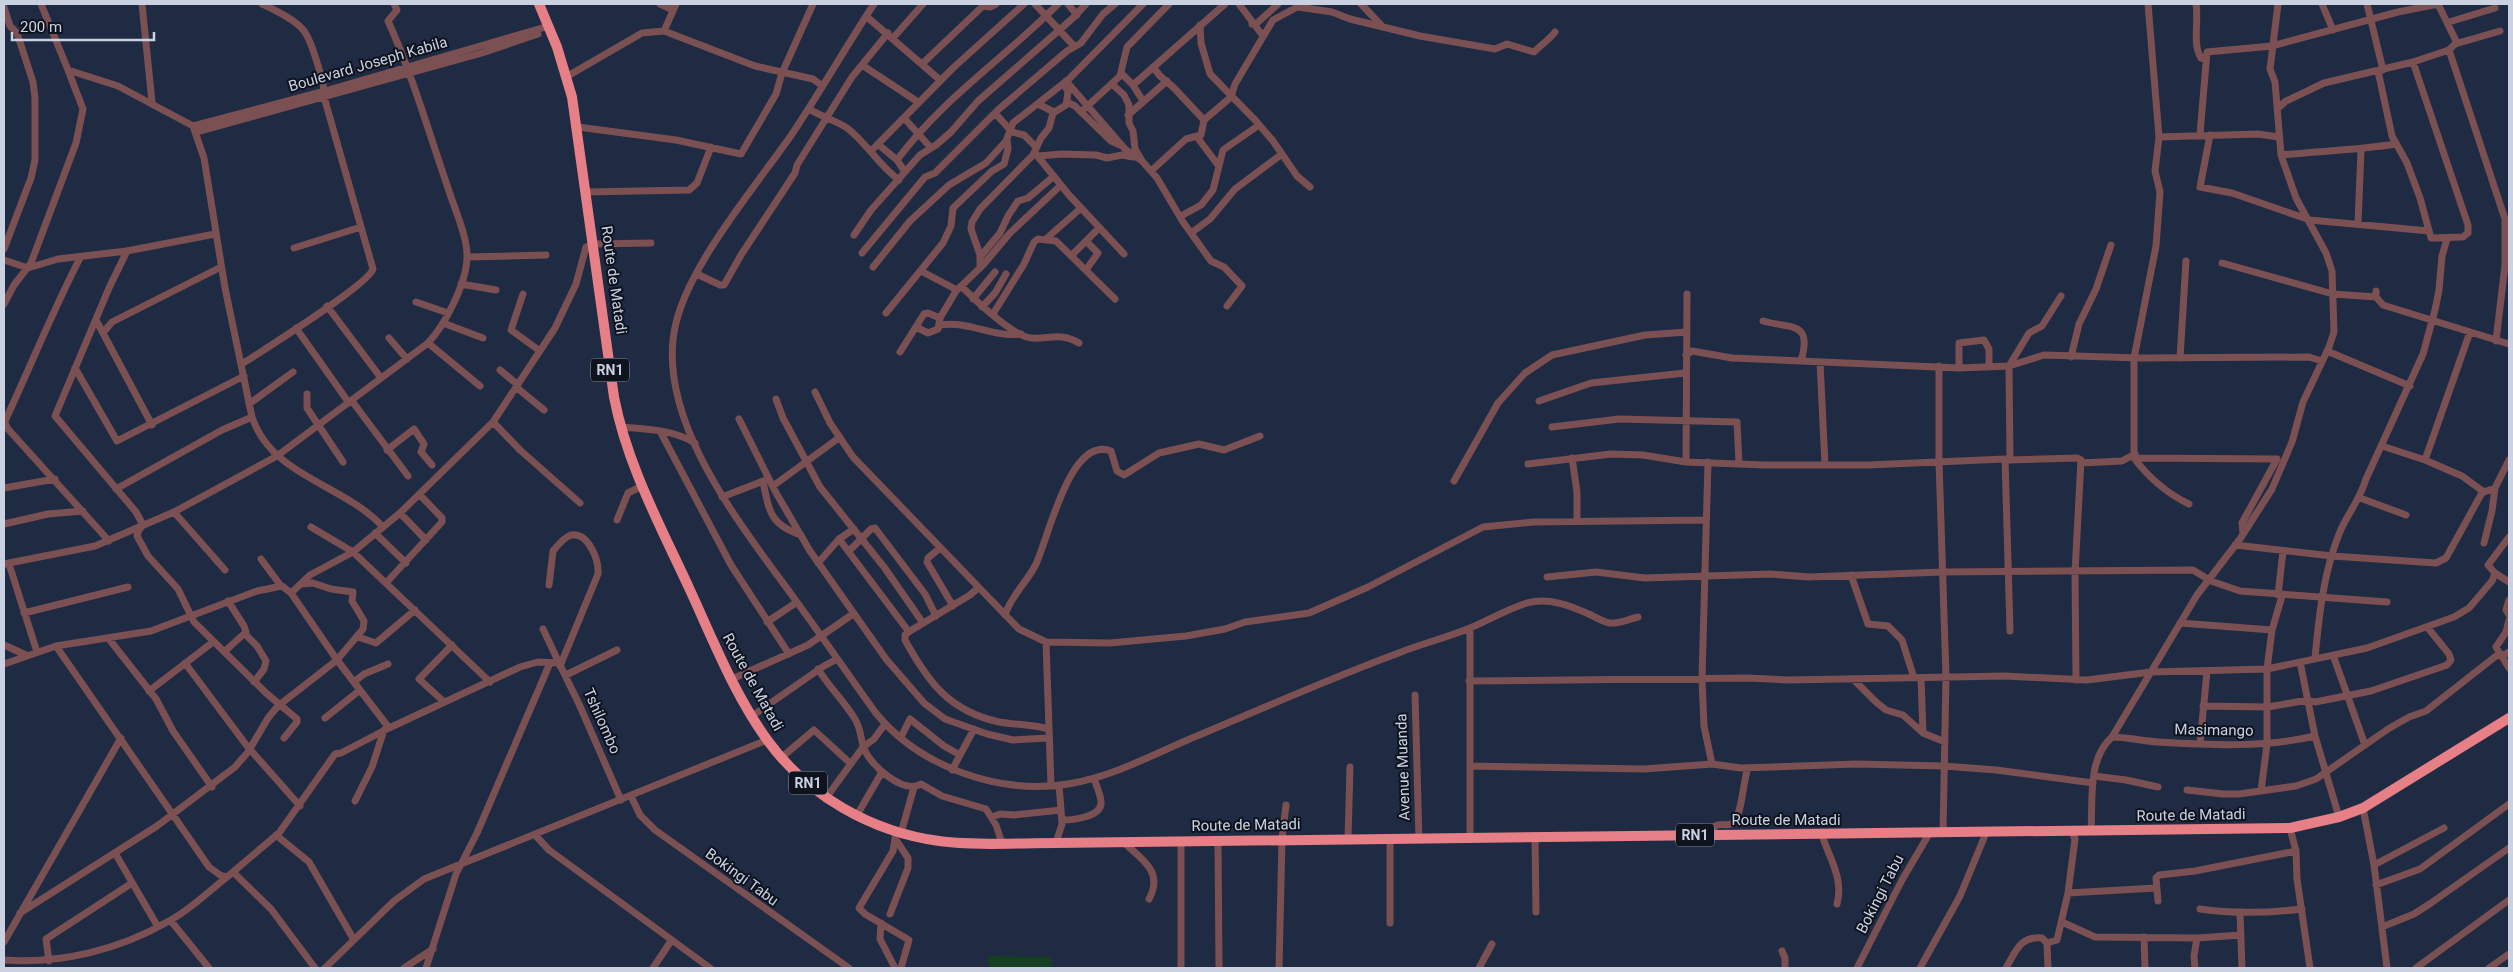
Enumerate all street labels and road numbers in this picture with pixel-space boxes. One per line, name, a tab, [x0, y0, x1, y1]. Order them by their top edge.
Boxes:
street label: Boulevard Joseph Kabila	[286, 33, 450, 95]
street label: Route de Matadi	[597, 225, 631, 335]
road number: RN1	[591, 358, 629, 382]
street label: Route de Matadi	[719, 630, 787, 734]
street label: Tshilombo	[580, 685, 624, 757]
street label: Avenue Muanda	[1392, 713, 1414, 821]
street label: Masimango	[2174, 720, 2254, 740]
road number: RN1	[789, 771, 827, 794]
street label: Route de Matadi	[2136, 805, 2246, 825]
street label: Route de Matadi	[1731, 811, 1841, 829]
street label: Route de Matadi	[1191, 815, 1301, 835]
road number: RN1	[1676, 824, 1714, 846]
street label: Bokingi Tabu	[702, 844, 782, 910]
street label: Bokingi Tabu	[1852, 852, 1908, 936]

